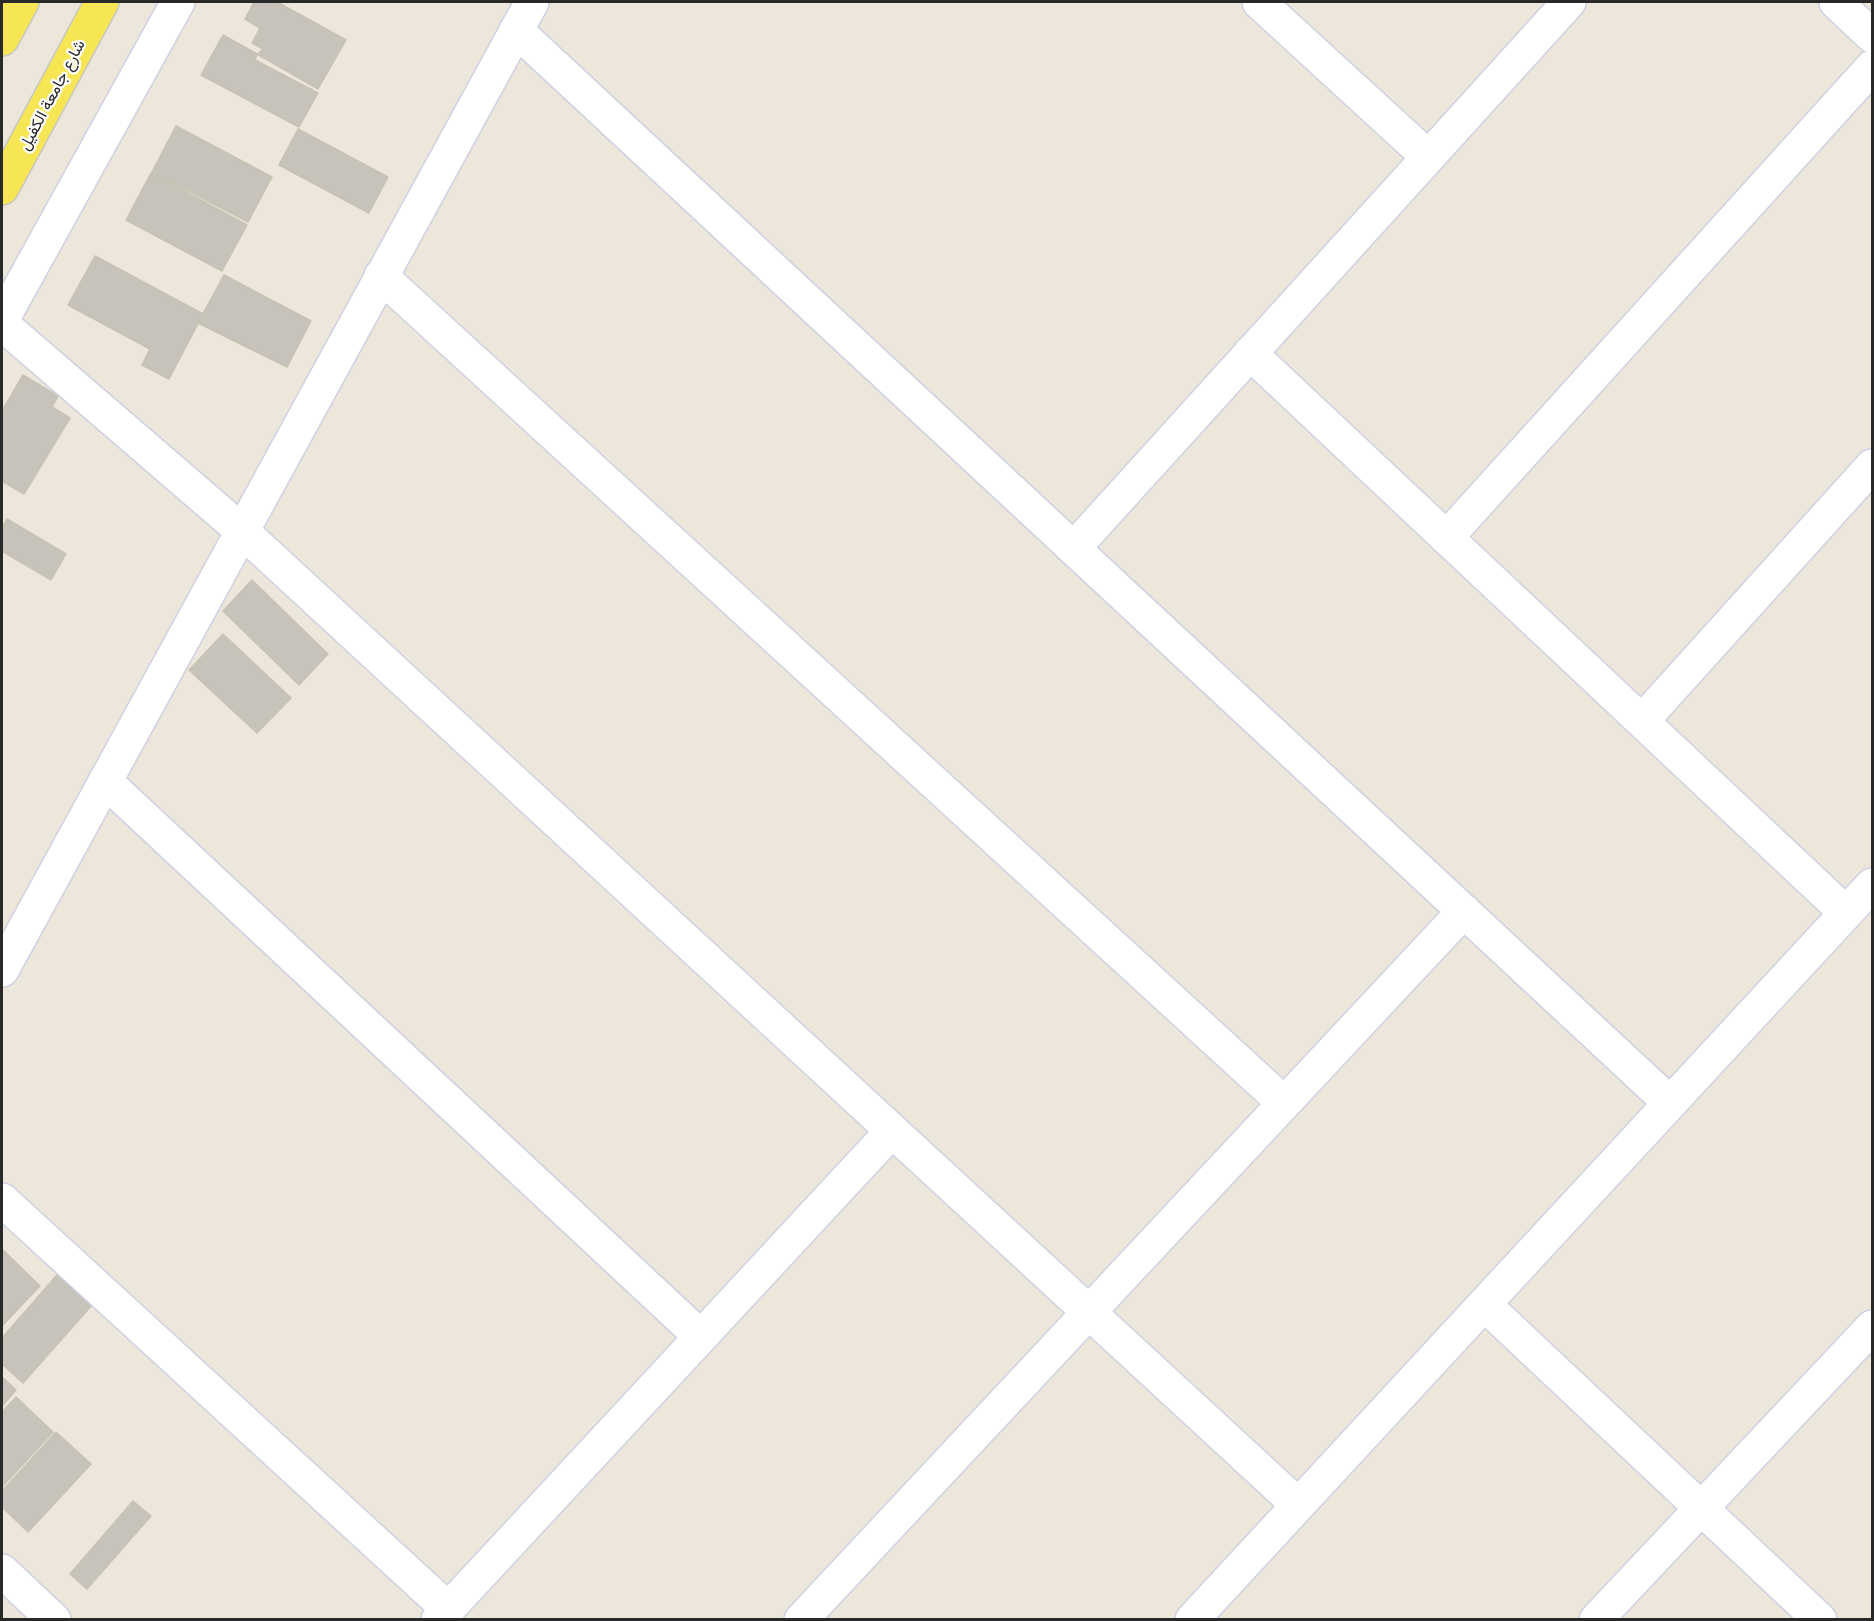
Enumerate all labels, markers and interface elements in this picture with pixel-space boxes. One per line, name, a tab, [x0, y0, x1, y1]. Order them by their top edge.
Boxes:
street label: شارع جامعة الكفيل	[15, 36, 89, 154]

